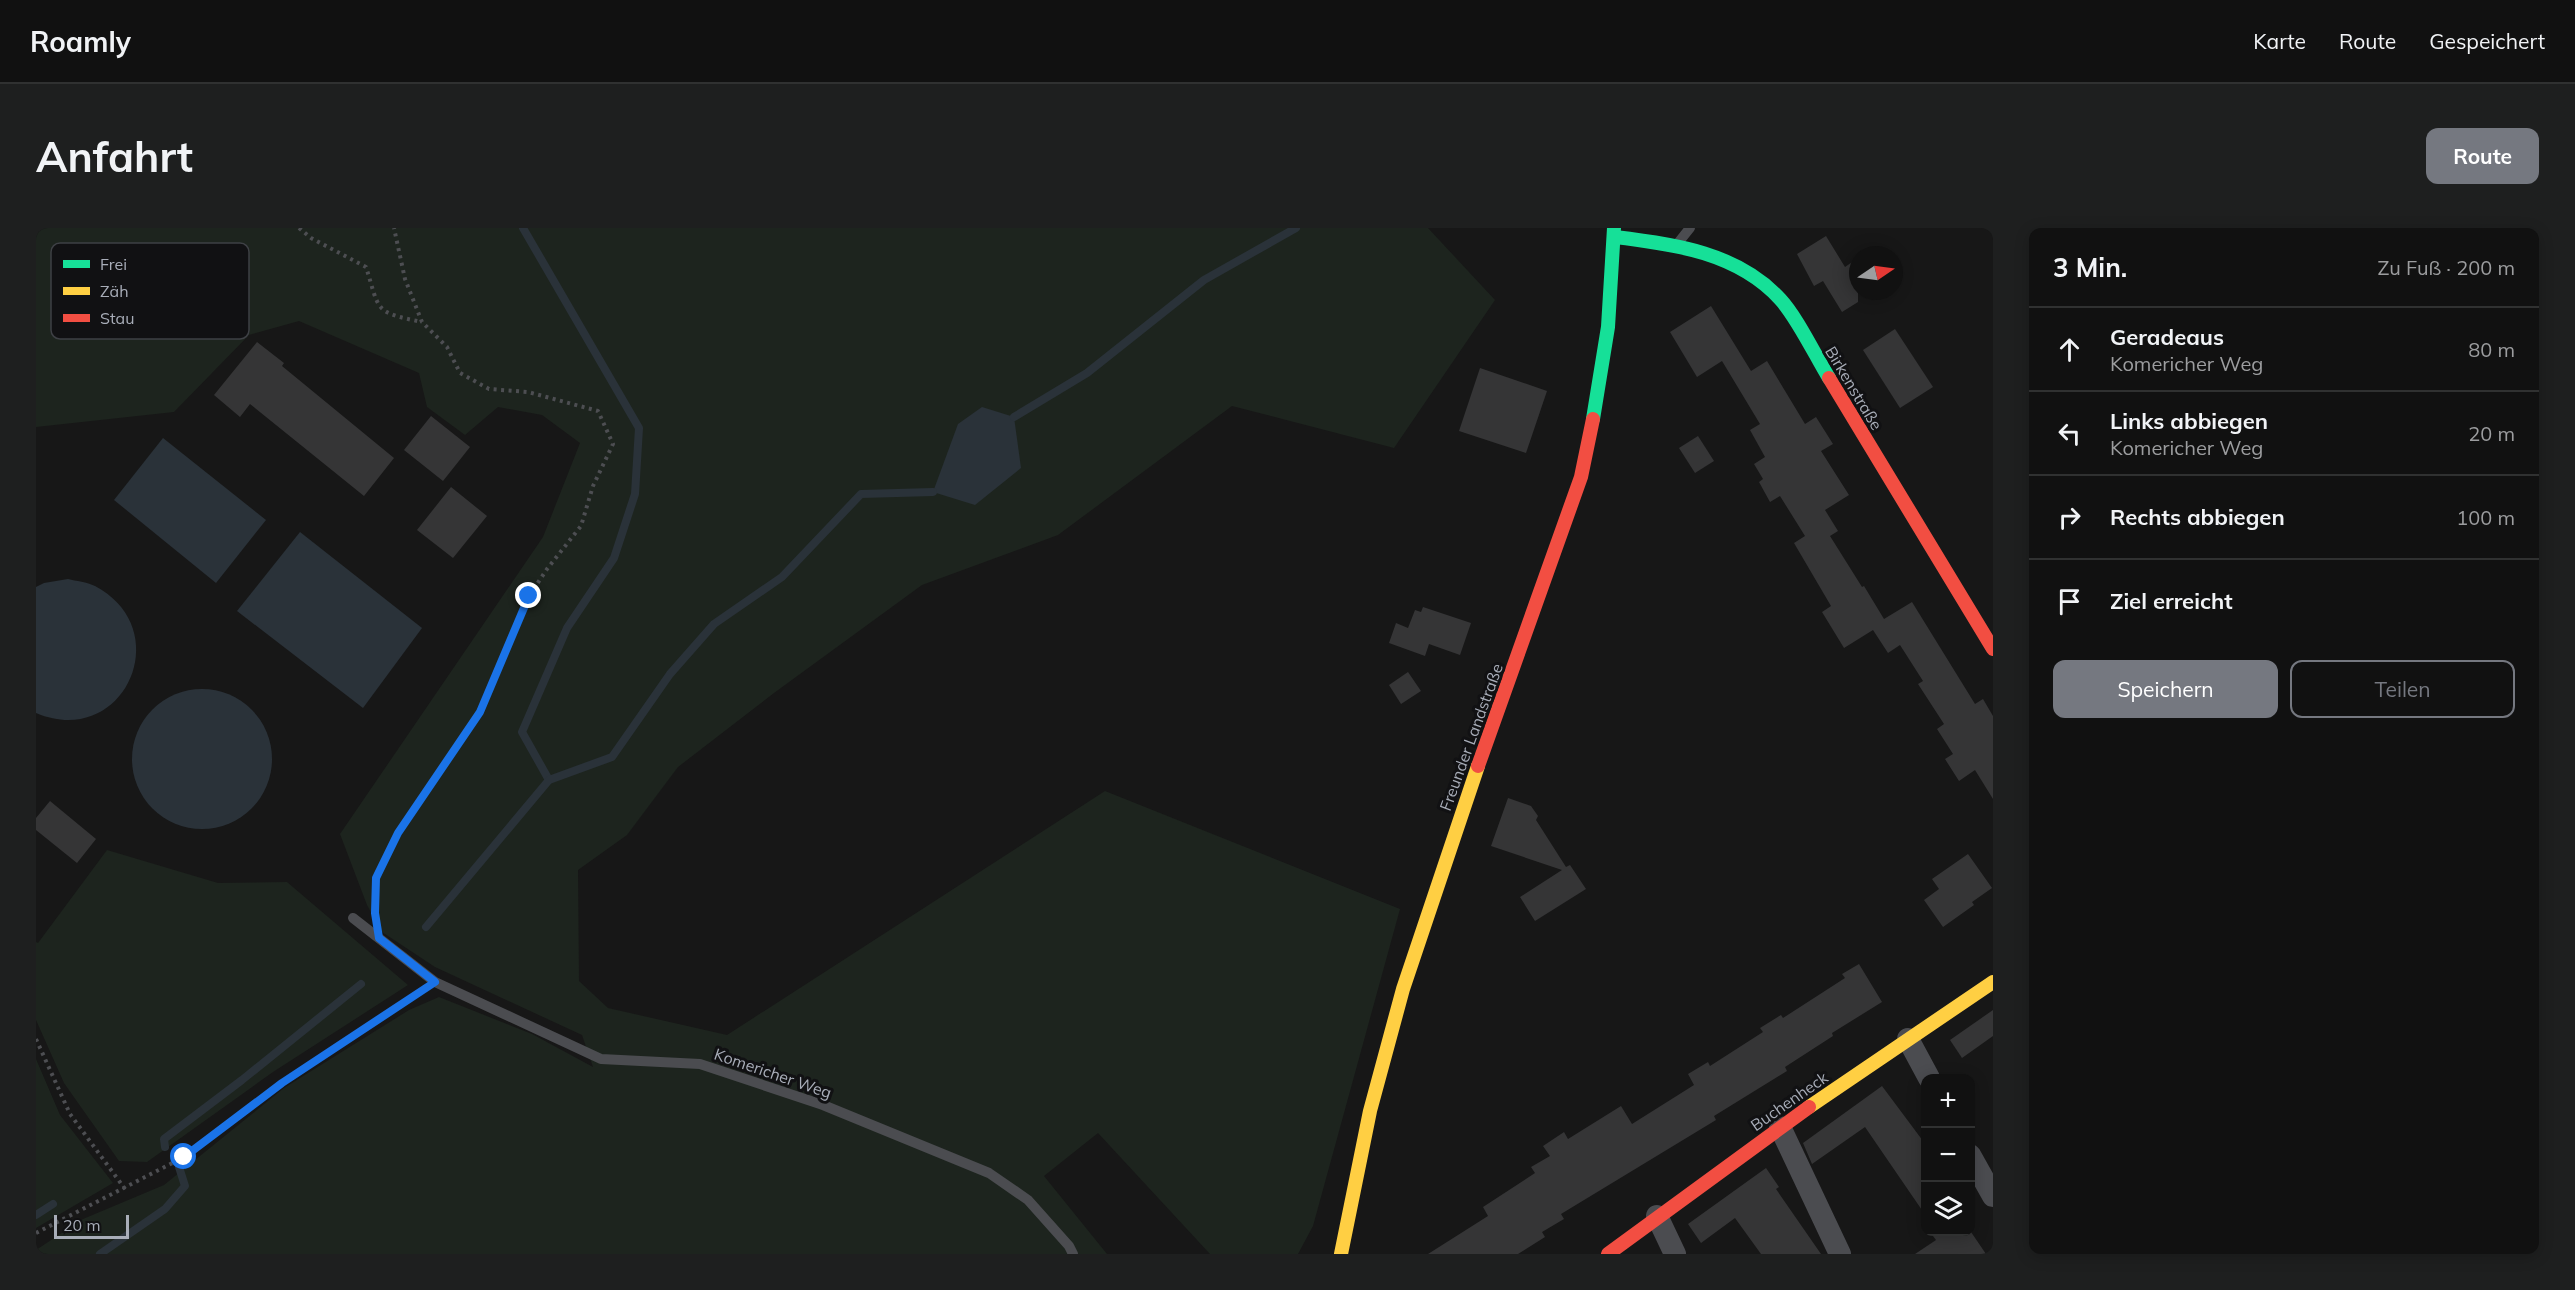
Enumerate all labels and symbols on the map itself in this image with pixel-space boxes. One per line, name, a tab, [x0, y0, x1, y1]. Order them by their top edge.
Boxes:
legend	[51, 243, 249, 339]
north arrow	[1849, 246, 1903, 300]
text: Frei	[100, 254, 127, 274]
text: Zäh	[100, 281, 129, 301]
text: Stau	[100, 308, 134, 328]
street label: Birkenstraße	[1821, 342, 1887, 434]
route end	[515, 582, 541, 608]
street label: Freunder Landstraße	[1435, 661, 1507, 813]
street label: Komericher Weg	[712, 1044, 834, 1102]
street label: Buchenheck	[1747, 1067, 1832, 1135]
route start	[170, 1143, 196, 1169]
scale bar	[54, 1212, 129, 1240]

